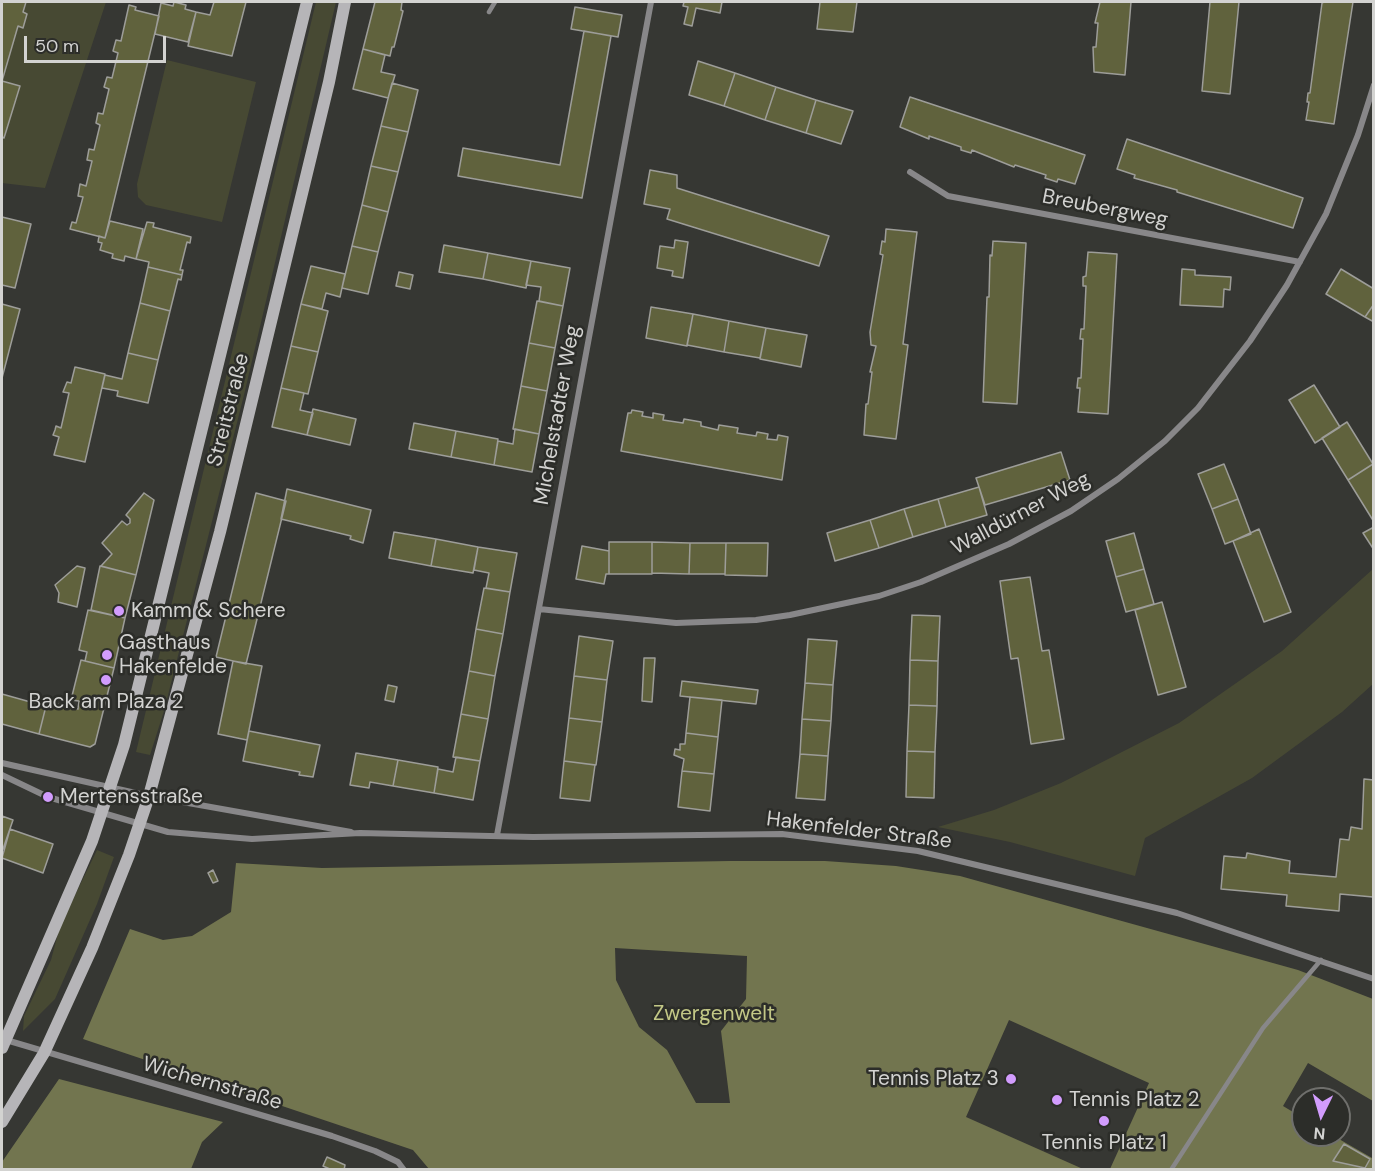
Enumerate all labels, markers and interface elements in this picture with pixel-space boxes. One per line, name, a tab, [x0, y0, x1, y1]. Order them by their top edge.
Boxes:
scale bar	[27, 24, 170, 62]
text: 50 m	[35, 34, 79, 58]
street label: Breubergweg	[1040, 184, 1170, 234]
street label: Michelstadter Weg	[530, 323, 586, 507]
street label: Streitstraße	[203, 351, 255, 469]
street label: Walldürner Weg	[947, 467, 1095, 561]
place label: Kamm & Schere	[131, 598, 286, 624]
marker: Kamm & Schere	[112, 604, 126, 618]
place label: Gasthaus Hakenfelde	[119, 630, 227, 680]
marker: Gasthaus Hakenfelde	[100, 648, 114, 662]
marker: Back am Plaza 2	[99, 673, 113, 687]
place label: Back am Plaza 2	[28, 689, 184, 715]
place label: Mertensstraße	[60, 784, 203, 810]
marker: Mertensstraße	[41, 790, 55, 804]
street label: Hakenfelder Straße	[765, 807, 953, 855]
park label: Zwergenwelt	[653, 1001, 775, 1027]
street label: Wichernstraße	[139, 1052, 285, 1116]
place label: Tennis Platz 3	[868, 1066, 999, 1092]
marker: Tennis Platz 3	[1004, 1072, 1018, 1086]
place label: Tennis Platz 2	[1069, 1087, 1200, 1113]
north arrow	[1291, 1087, 1351, 1147]
marker: Tennis Platz 2	[1050, 1093, 1064, 1107]
marker: Tennis Platz 1	[1097, 1114, 1111, 1128]
text: N	[1313, 1122, 1326, 1144]
place label: Tennis Platz 1	[1041, 1130, 1167, 1156]

